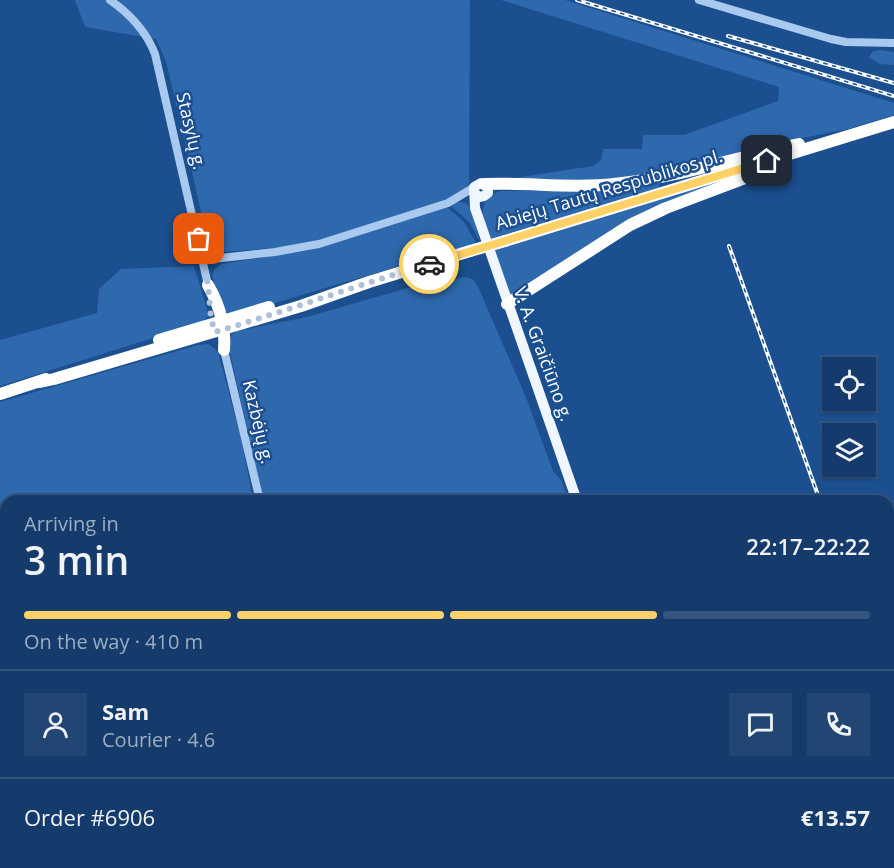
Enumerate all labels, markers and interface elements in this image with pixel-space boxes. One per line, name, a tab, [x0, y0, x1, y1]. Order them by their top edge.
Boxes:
street label: Stasylų g.	[171, 90, 213, 172]
pin	[741, 135, 792, 186]
street label: Abiejų Tautų Respublikos pl.	[492, 143, 725, 235]
icon: home	[750, 144, 783, 177]
pin	[173, 213, 224, 264]
icon: bag	[182, 222, 215, 255]
courier	[399, 234, 459, 294]
icon: car	[413, 248, 446, 281]
street label: V. A. Graičiūno g.	[509, 283, 579, 424]
map controls	[822, 357, 876, 477]
button: locate	[822, 357, 876, 411]
street label: Kazbėjų g.	[238, 377, 280, 466]
button: layers	[822, 423, 876, 477]
text: Arriving in	[24, 510, 119, 537]
text: 22:17–22:22	[746, 531, 870, 561]
text: 3 min	[24, 533, 129, 586]
text: On the way · 410 m	[24, 628, 203, 655]
button: person	[24, 693, 87, 756]
button: chat	[729, 693, 792, 756]
button: phone	[807, 693, 870, 756]
text: Sam	[102, 696, 149, 726]
text: Courier · 4.6	[102, 726, 215, 753]
text: Order #6906	[24, 802, 155, 832]
text: €13.57	[801, 802, 870, 832]

